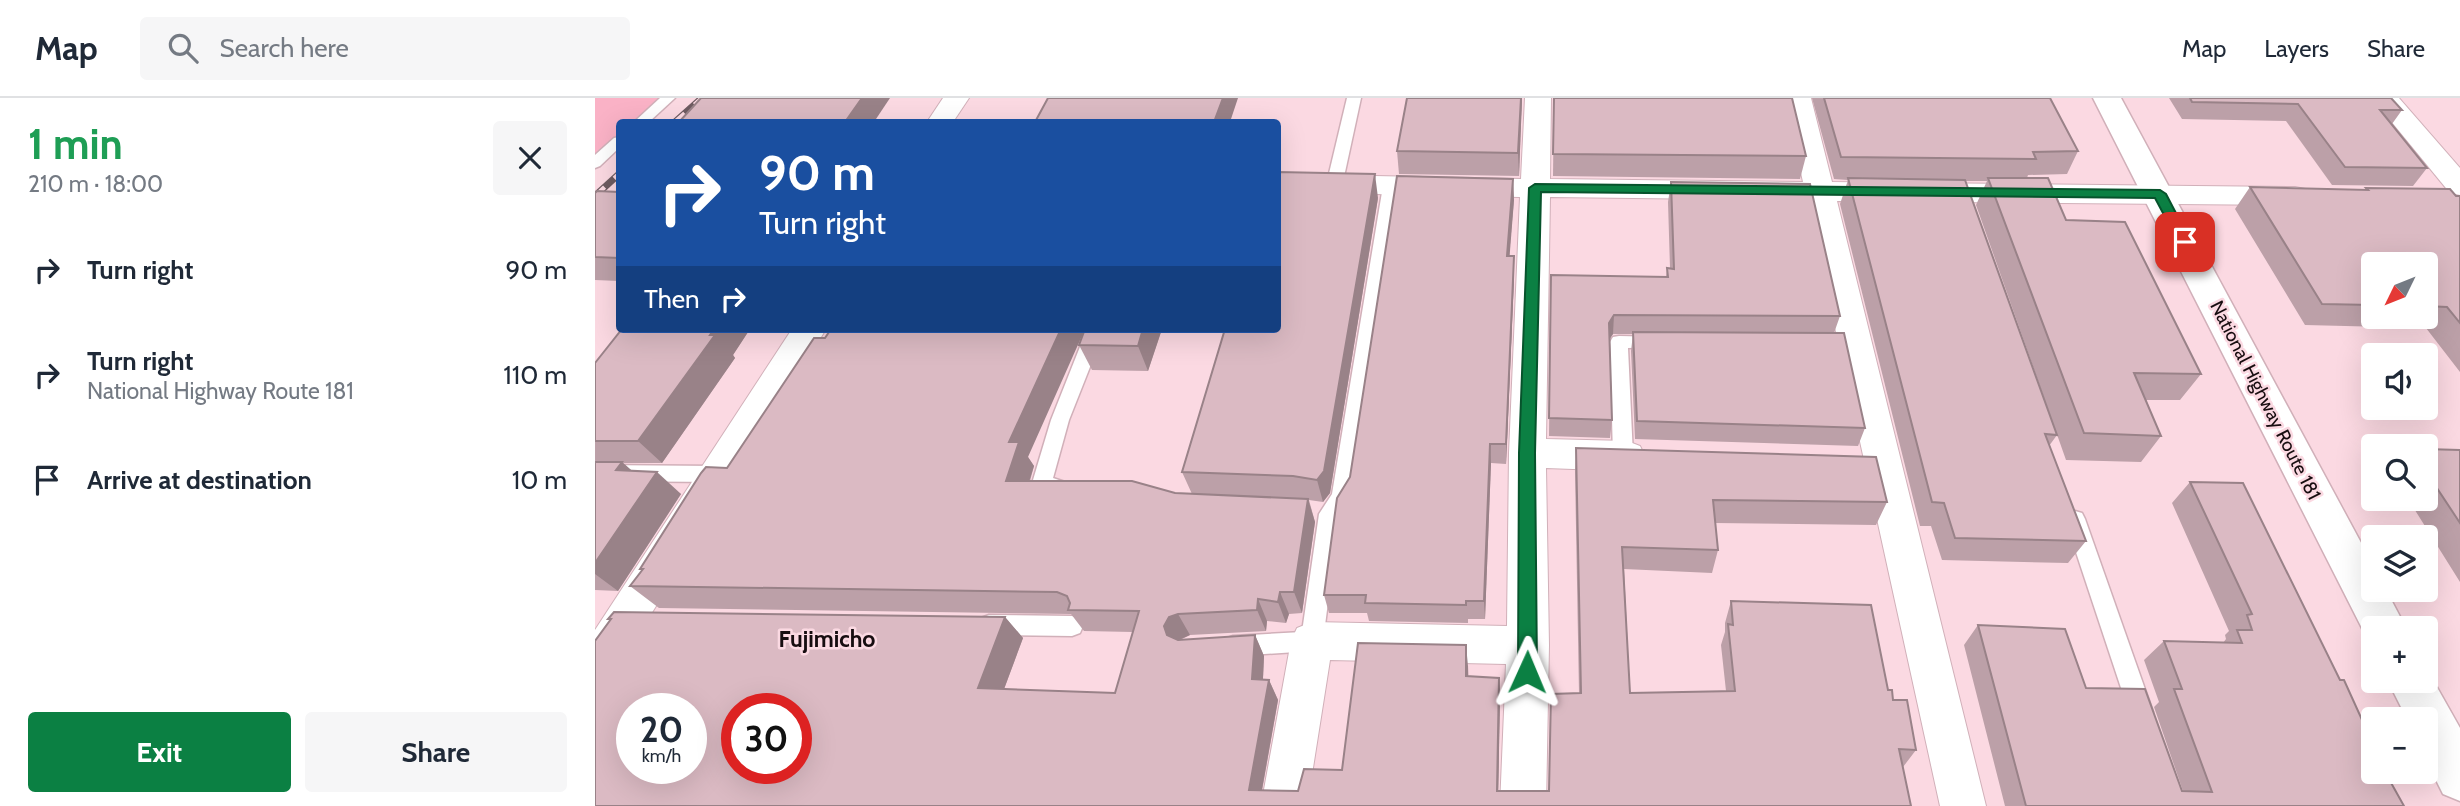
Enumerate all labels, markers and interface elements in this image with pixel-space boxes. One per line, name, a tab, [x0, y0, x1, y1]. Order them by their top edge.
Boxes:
search box	[140, 17, 630, 80]
text: Map	[35, 28, 98, 68]
icon: search	[164, 29, 202, 67]
text: Search here	[220, 32, 349, 64]
text: Map	[2182, 34, 2226, 63]
text: Layers	[2264, 34, 2329, 63]
text: Share	[2367, 34, 2425, 63]
text: 1 min	[28, 118, 123, 170]
button: close	[493, 121, 567, 195]
text: 90 m	[759, 143, 875, 202]
icon: right	[644, 147, 735, 238]
text: 210 m · 18:00	[28, 170, 163, 198]
text: Turn right	[759, 203, 886, 242]
pin	[2155, 212, 2215, 272]
icon: arrive	[2166, 223, 2204, 261]
icon: right	[28, 251, 66, 289]
north arrow	[2361, 252, 2438, 329]
map controls	[2361, 252, 2438, 784]
text: Turn right	[87, 254, 193, 286]
text: 90 m	[505, 254, 567, 286]
icon: right	[714, 280, 752, 318]
text: Then	[644, 283, 700, 315]
street label: National Highway Route 181	[2205, 297, 2326, 504]
button: sound	[2361, 343, 2438, 420]
text: Turn right	[87, 345, 193, 377]
icon: right	[28, 356, 66, 394]
text: 110 m	[503, 359, 567, 391]
text: National Highway Route 181	[87, 377, 354, 405]
button: search	[2361, 434, 2438, 511]
icon: arrive	[28, 461, 66, 499]
text: Arrive at destination	[87, 464, 312, 496]
text: 10 m	[512, 464, 567, 496]
button: layers	[2361, 525, 2438, 602]
button: +	[2361, 616, 2438, 693]
district label: Fujimicho	[779, 625, 875, 653]
position arrow	[1490, 635, 1564, 709]
speed limit sign: 30	[721, 693, 812, 784]
button: −	[2361, 707, 2438, 784]
text: 20	[640, 708, 683, 751]
button: Exit	[28, 712, 291, 792]
button: Share	[305, 712, 567, 792]
text: km/h	[642, 745, 681, 767]

